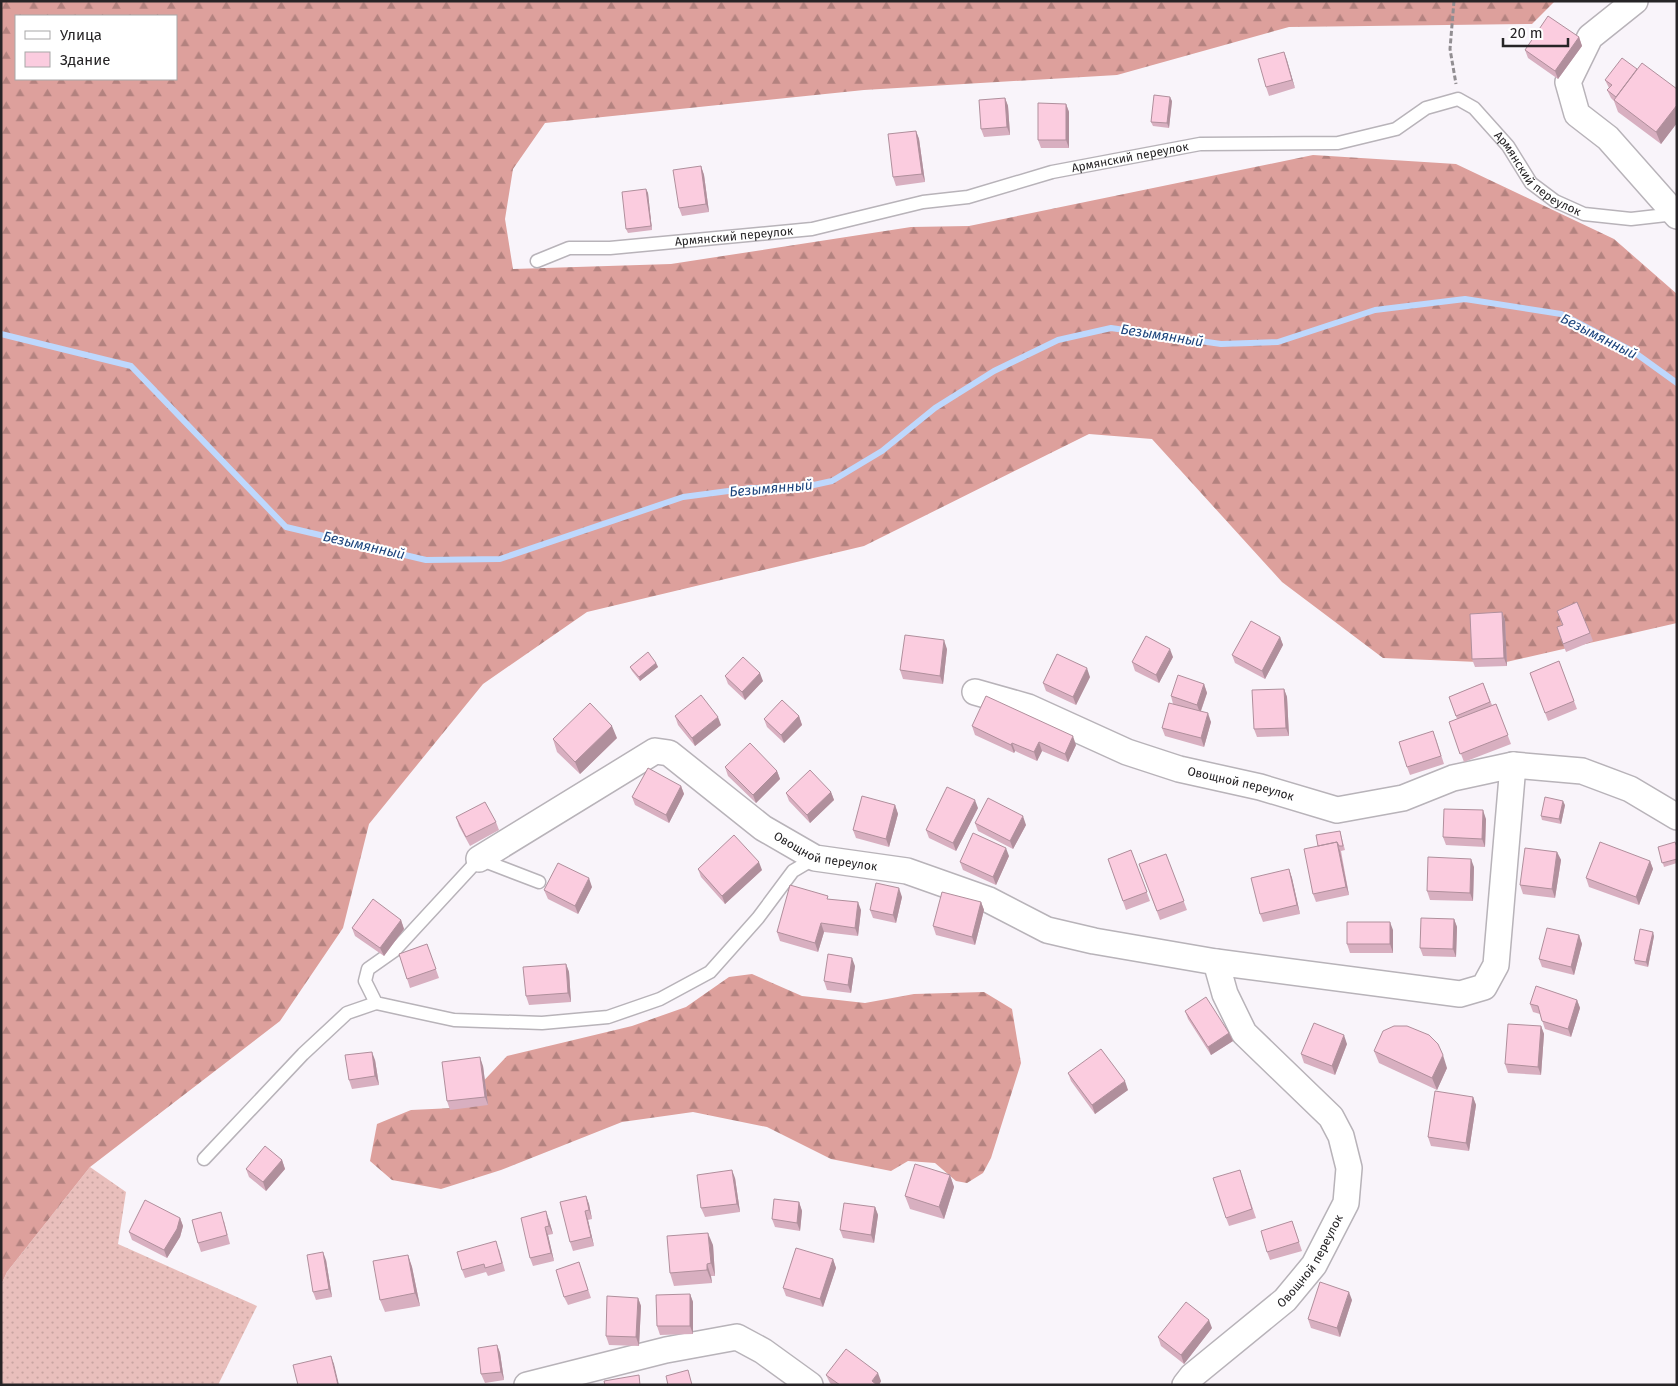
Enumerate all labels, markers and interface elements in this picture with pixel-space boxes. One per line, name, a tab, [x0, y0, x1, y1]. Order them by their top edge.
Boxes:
legend	[15, 15, 178, 80]
scale bar	[1503, 15, 1568, 47]
text: 20 m	[1510, 24, 1543, 42]
text: Улица	[60, 26, 102, 44]
text: Здание	[60, 51, 110, 69]
street label: Армянский переулок	[1491, 128, 1584, 219]
street label: Армянский переулок	[1070, 139, 1190, 175]
street label: Армянский переулок	[674, 224, 794, 249]
water label: Безымянный	[1558, 310, 1640, 363]
water label: Безымянный	[1119, 321, 1205, 350]
water label: Безымянный	[729, 476, 813, 501]
water label: Безымянный	[321, 528, 407, 563]
street label: Овощной переулок	[1186, 764, 1296, 804]
street label: Овощной переулок	[771, 829, 879, 874]
street label: Овощной переулок	[1274, 1212, 1346, 1311]

